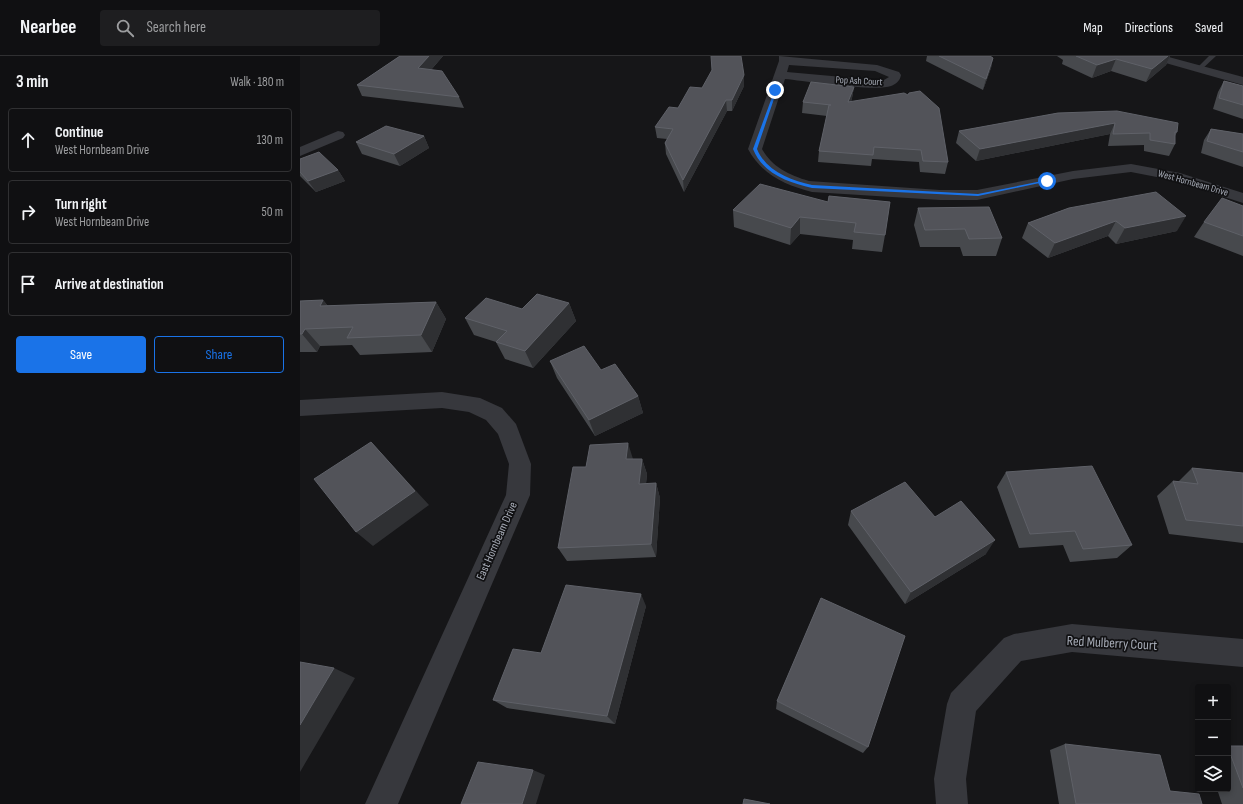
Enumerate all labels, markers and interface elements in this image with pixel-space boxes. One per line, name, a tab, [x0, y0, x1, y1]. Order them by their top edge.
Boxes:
search box	[100, 10, 380, 46]
text: Nearbee	[20, 16, 76, 39]
icon: search	[114, 17, 136, 39]
text: Search here	[146, 18, 206, 37]
text: Map	[1083, 19, 1103, 36]
text: Directions	[1125, 19, 1173, 36]
text: Saved	[1195, 19, 1223, 36]
text: 3 min	[16, 72, 49, 92]
text: Walk · 180 m	[230, 74, 284, 90]
street label: Pop Ash Court	[835, 74, 883, 88]
route end	[766, 81, 784, 99]
text: Continue	[55, 123, 104, 142]
icon: ahead	[17, 129, 39, 151]
text: 130 m	[257, 132, 283, 148]
text: West Hornbeam Drive	[55, 142, 149, 158]
street label: West Hornbeam Drive	[1157, 167, 1229, 199]
route start	[1038, 172, 1056, 190]
text: Turn right	[55, 195, 107, 214]
icon: right	[17, 201, 39, 223]
text: 50 m	[262, 204, 283, 220]
text: West Hornbeam Drive	[55, 214, 149, 230]
icon: arrive	[17, 273, 39, 295]
text: Arrive at destination	[55, 275, 164, 294]
button: Save	[16, 336, 146, 373]
button: Share	[154, 336, 284, 373]
street label: East Hornbeam Drive	[473, 499, 521, 582]
street label: Red Mulberry Court	[1066, 632, 1158, 654]
map controls	[1195, 684, 1231, 792]
button: +	[1195, 684, 1231, 720]
button: −	[1195, 720, 1231, 756]
button: layers	[1195, 756, 1231, 792]

